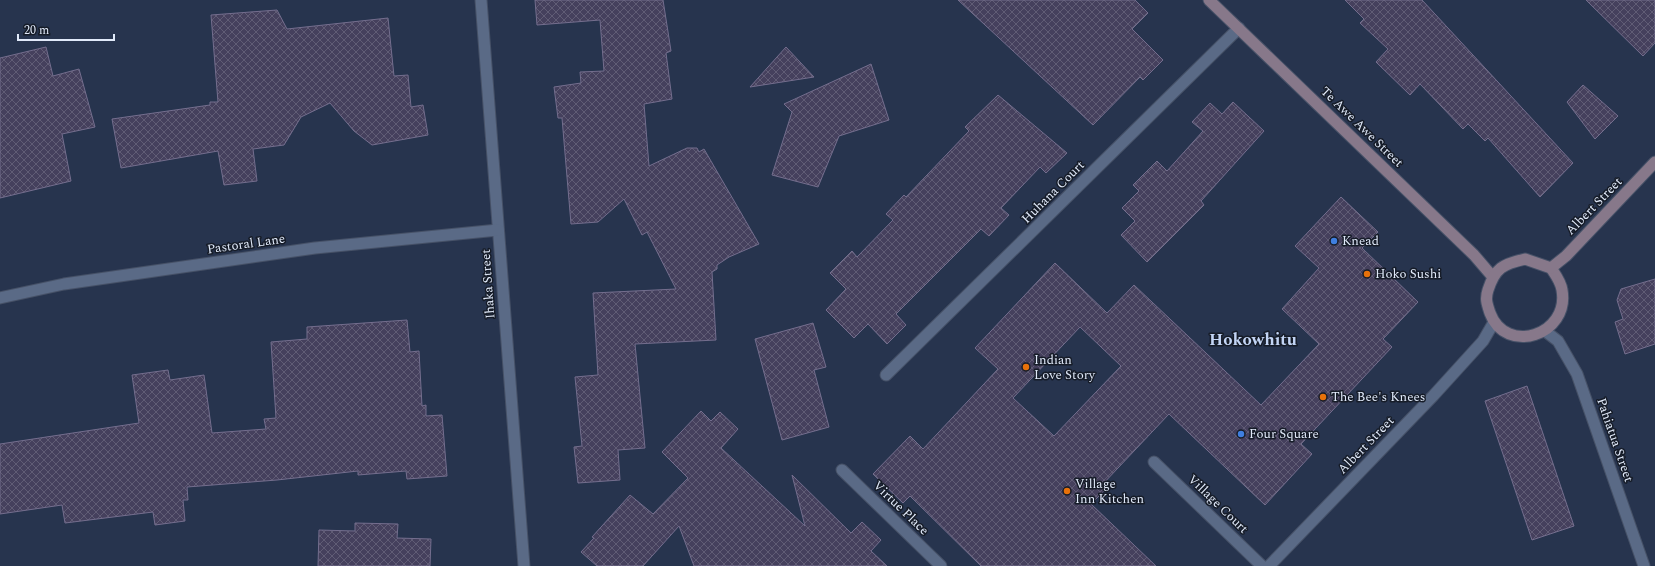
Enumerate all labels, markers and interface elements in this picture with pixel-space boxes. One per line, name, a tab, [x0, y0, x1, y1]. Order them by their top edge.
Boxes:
scale bar	[18, 16, 114, 42]
text: 20 m	[24, 21, 49, 40]
street label: Te Awe Awe Street	[1316, 82, 1408, 172]
street label: Huhana Court	[1017, 156, 1089, 228]
street label: Albert Street	[1561, 172, 1627, 240]
street label: Pastoral Lane	[206, 229, 286, 259]
place label: Knead	[1342, 231, 1379, 251]
marker: Knead	[1329, 236, 1339, 246]
street label: Ihaka Street	[476, 248, 500, 319]
place label: Hoko Sushi	[1375, 264, 1441, 284]
marker: Hoko Sushi	[1362, 269, 1372, 279]
district label: Hokowhitu	[1209, 327, 1297, 353]
place label: Indian Love Story	[1034, 350, 1096, 385]
marker: Indian Love Story	[1021, 362, 1031, 372]
place label: The Bee's Knees	[1331, 387, 1425, 407]
marker: The Bee's Knees	[1318, 392, 1328, 402]
street label: Pahiatua Street	[1591, 395, 1639, 485]
street label: Albert Street	[1333, 411, 1399, 479]
place label: Four Square	[1249, 424, 1319, 444]
marker: Four Square	[1236, 429, 1246, 439]
street label: Village Court	[1183, 470, 1253, 538]
place label: Village Inn Kitchen	[1075, 474, 1144, 509]
street label: Virtue Place	[868, 476, 934, 540]
marker: Village Inn Kitchen	[1062, 486, 1072, 496]

